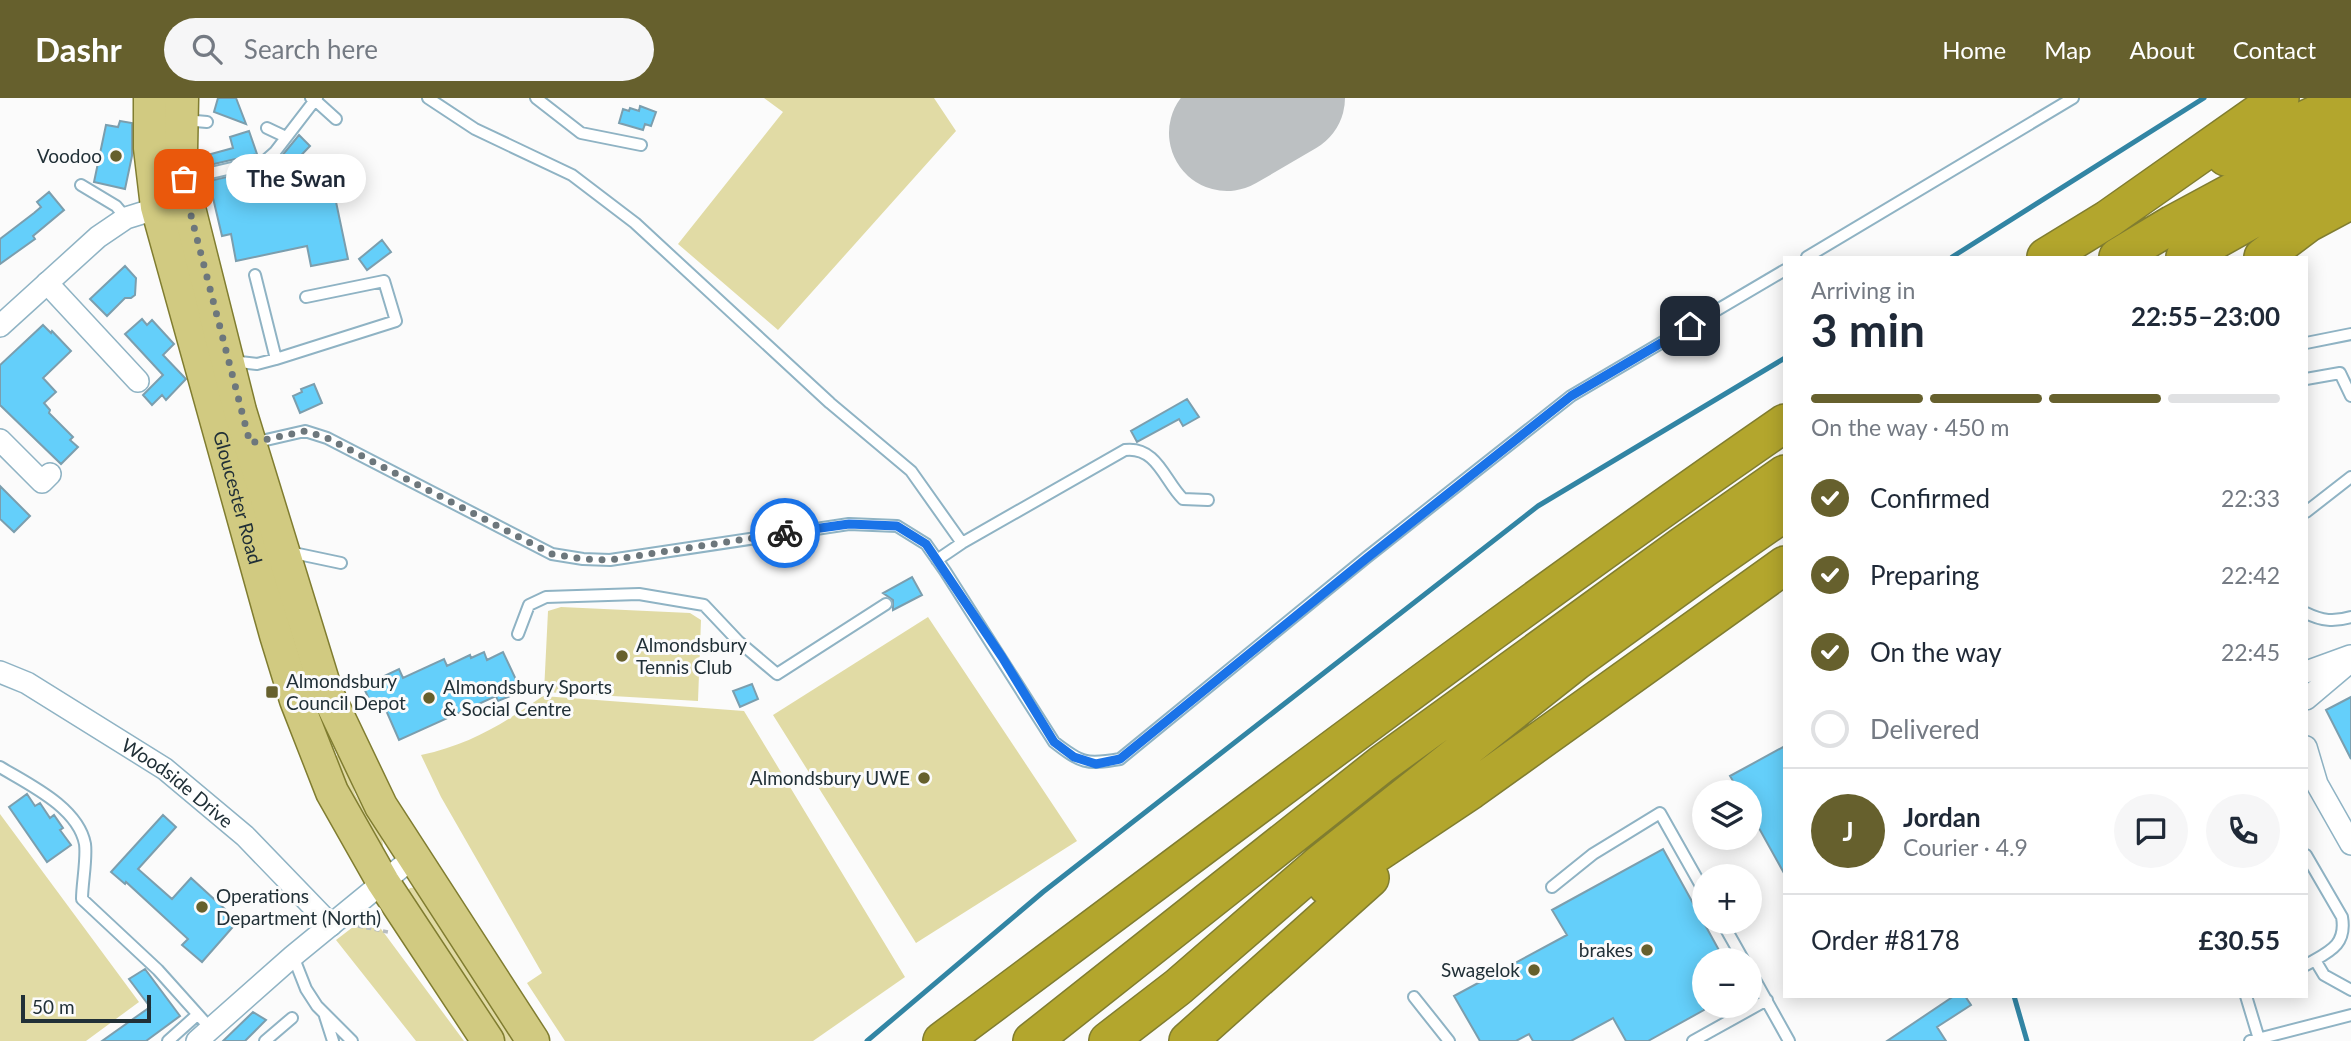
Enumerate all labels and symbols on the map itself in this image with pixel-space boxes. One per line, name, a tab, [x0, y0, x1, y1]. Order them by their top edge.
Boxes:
place label: Voodoo	[37, 144, 102, 167]
marker: Voodoo	[108, 148, 124, 164]
pin	[154, 149, 214, 209]
callout: The Swan	[226, 154, 366, 204]
pin	[1660, 296, 1720, 356]
street label: Gloucester Road	[209, 428, 268, 567]
courier	[750, 498, 820, 568]
place label: Almondsbury Tennis Club	[636, 633, 747, 678]
marker: Almondsbury Tennis Club	[614, 648, 630, 664]
place label: Almondsbury Council Depot	[286, 669, 406, 714]
place label: Almondsbury Sports & Social Centre	[443, 675, 612, 720]
marker: Almondsbury Council Depot	[264, 684, 280, 700]
marker: Almondsbury Sports & Social Centre	[421, 690, 437, 706]
street label: Woodside Drive	[118, 733, 238, 832]
place label: Almondsbury UWE	[750, 766, 910, 789]
marker: Almondsbury UWE	[916, 770, 932, 786]
place label: Operations Department (North)	[216, 884, 381, 929]
marker: Operations Department (North)	[194, 899, 210, 915]
place label: brakes	[1579, 938, 1633, 961]
marker: brakes	[1639, 942, 1655, 958]
place label: Swagelok	[1441, 958, 1520, 981]
marker: Swagelok	[1526, 962, 1542, 978]
scale bar	[21, 992, 150, 1024]

